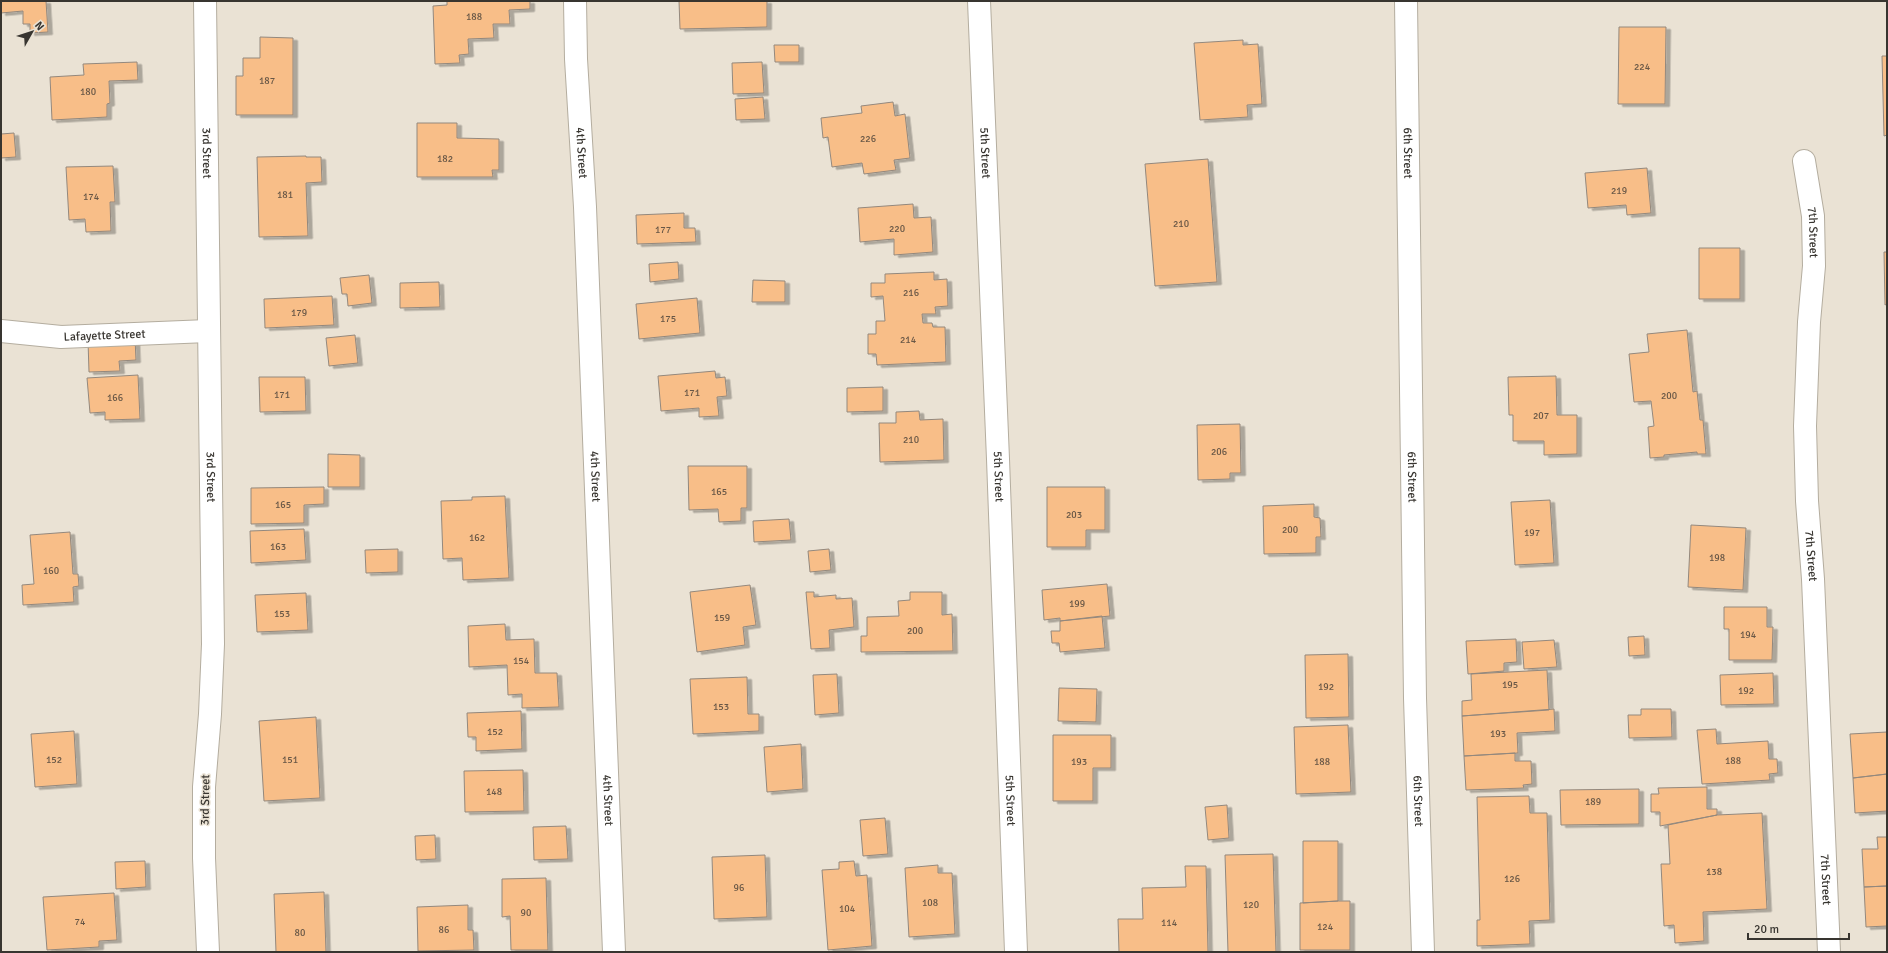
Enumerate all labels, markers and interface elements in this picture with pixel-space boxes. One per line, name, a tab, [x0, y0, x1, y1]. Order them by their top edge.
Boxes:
house number: 188	[466, 11, 482, 23]
north arrow	[12, 12, 52, 52]
text: N	[32, 19, 47, 33]
house number: 224	[1634, 61, 1651, 73]
house number: 187	[259, 75, 275, 87]
house number: 180	[80, 86, 96, 98]
street label: 3rd Street	[199, 127, 214, 179]
street label: 4th Street	[572, 127, 590, 179]
street label: 5th Street	[976, 127, 993, 179]
street label: 6th Street	[1400, 127, 1415, 179]
house number: 226	[860, 133, 876, 145]
house number: 182	[437, 153, 453, 165]
house number: 219	[1611, 185, 1627, 197]
house number: 181	[277, 189, 293, 201]
house number: 174	[83, 191, 100, 203]
street label: 7th Street	[1804, 206, 1821, 258]
house number: 210	[1173, 218, 1189, 230]
house number: 220	[889, 223, 905, 235]
house number: 177	[655, 224, 671, 236]
house number: 216	[903, 287, 919, 299]
house number: 179	[291, 307, 307, 319]
house number: 175	[660, 313, 676, 325]
street label: Lafayette Street	[63, 327, 146, 345]
house number: 214	[900, 334, 917, 346]
house number: 171	[684, 387, 700, 399]
house number: 171	[274, 389, 290, 401]
house number: 200	[1661, 390, 1677, 402]
house number: 166	[107, 392, 123, 404]
house number: 207	[1533, 410, 1549, 422]
house number: 210	[903, 434, 919, 446]
house number: 206	[1211, 446, 1227, 458]
street label: 3rd Street	[203, 451, 218, 503]
street label: 4th Street	[587, 451, 603, 502]
street label: 5th Street	[990, 451, 1007, 502]
street label: 6th Street	[1404, 451, 1419, 503]
house number: 165	[711, 486, 727, 498]
house number: 165	[275, 499, 291, 511]
house number: 203	[1066, 509, 1082, 521]
house number: 200	[1282, 524, 1298, 536]
house number: 197	[1524, 527, 1540, 539]
street label: 7th Street	[1801, 530, 1820, 582]
house number: 162	[469, 532, 485, 544]
house number: 163	[270, 541, 286, 553]
house number: 198	[1709, 552, 1725, 564]
house number: 160	[43, 565, 59, 577]
house number: 199	[1069, 598, 1085, 610]
house number: 153	[274, 608, 290, 620]
house number: 159	[714, 612, 730, 624]
house number: 200	[907, 625, 923, 637]
house number: 194	[1740, 629, 1757, 641]
house number: 154	[513, 655, 530, 667]
house number: 195	[1502, 679, 1518, 691]
house number: 192	[1318, 681, 1334, 693]
house number: 192	[1738, 685, 1754, 697]
house number: 153	[713, 701, 729, 713]
house number: 152	[487, 726, 503, 738]
house number: 193	[1490, 728, 1506, 740]
house number: 152	[46, 754, 62, 766]
house number: 151	[282, 754, 298, 766]
house number: 188	[1725, 755, 1741, 767]
house number: 193	[1071, 756, 1087, 768]
house number: 188	[1314, 756, 1330, 768]
street label: 3rd Street	[198, 774, 213, 826]
street label: 4th Street	[599, 774, 616, 826]
street label: 5th Street	[1002, 775, 1018, 826]
street label: 6th Street	[1409, 775, 1426, 827]
house number: 148	[486, 786, 502, 798]
house number: 189	[1585, 796, 1601, 808]
street label: 7th Street	[1817, 854, 1834, 905]
house number: 138	[1706, 866, 1722, 878]
house number: 126	[1504, 873, 1520, 885]
house number: 96	[734, 882, 744, 894]
house number: 108	[922, 897, 938, 909]
house number: 120	[1243, 899, 1259, 911]
house number: 104	[839, 903, 856, 915]
house number: 90	[521, 907, 531, 919]
scale bar	[1748, 915, 1849, 941]
house number: 74	[75, 916, 86, 928]
house number: 114	[1161, 917, 1178, 929]
house number: 124	[1317, 921, 1334, 933]
text: 20 m	[1754, 922, 1779, 937]
house number: 86	[439, 924, 449, 936]
house number: 80	[295, 927, 305, 939]

